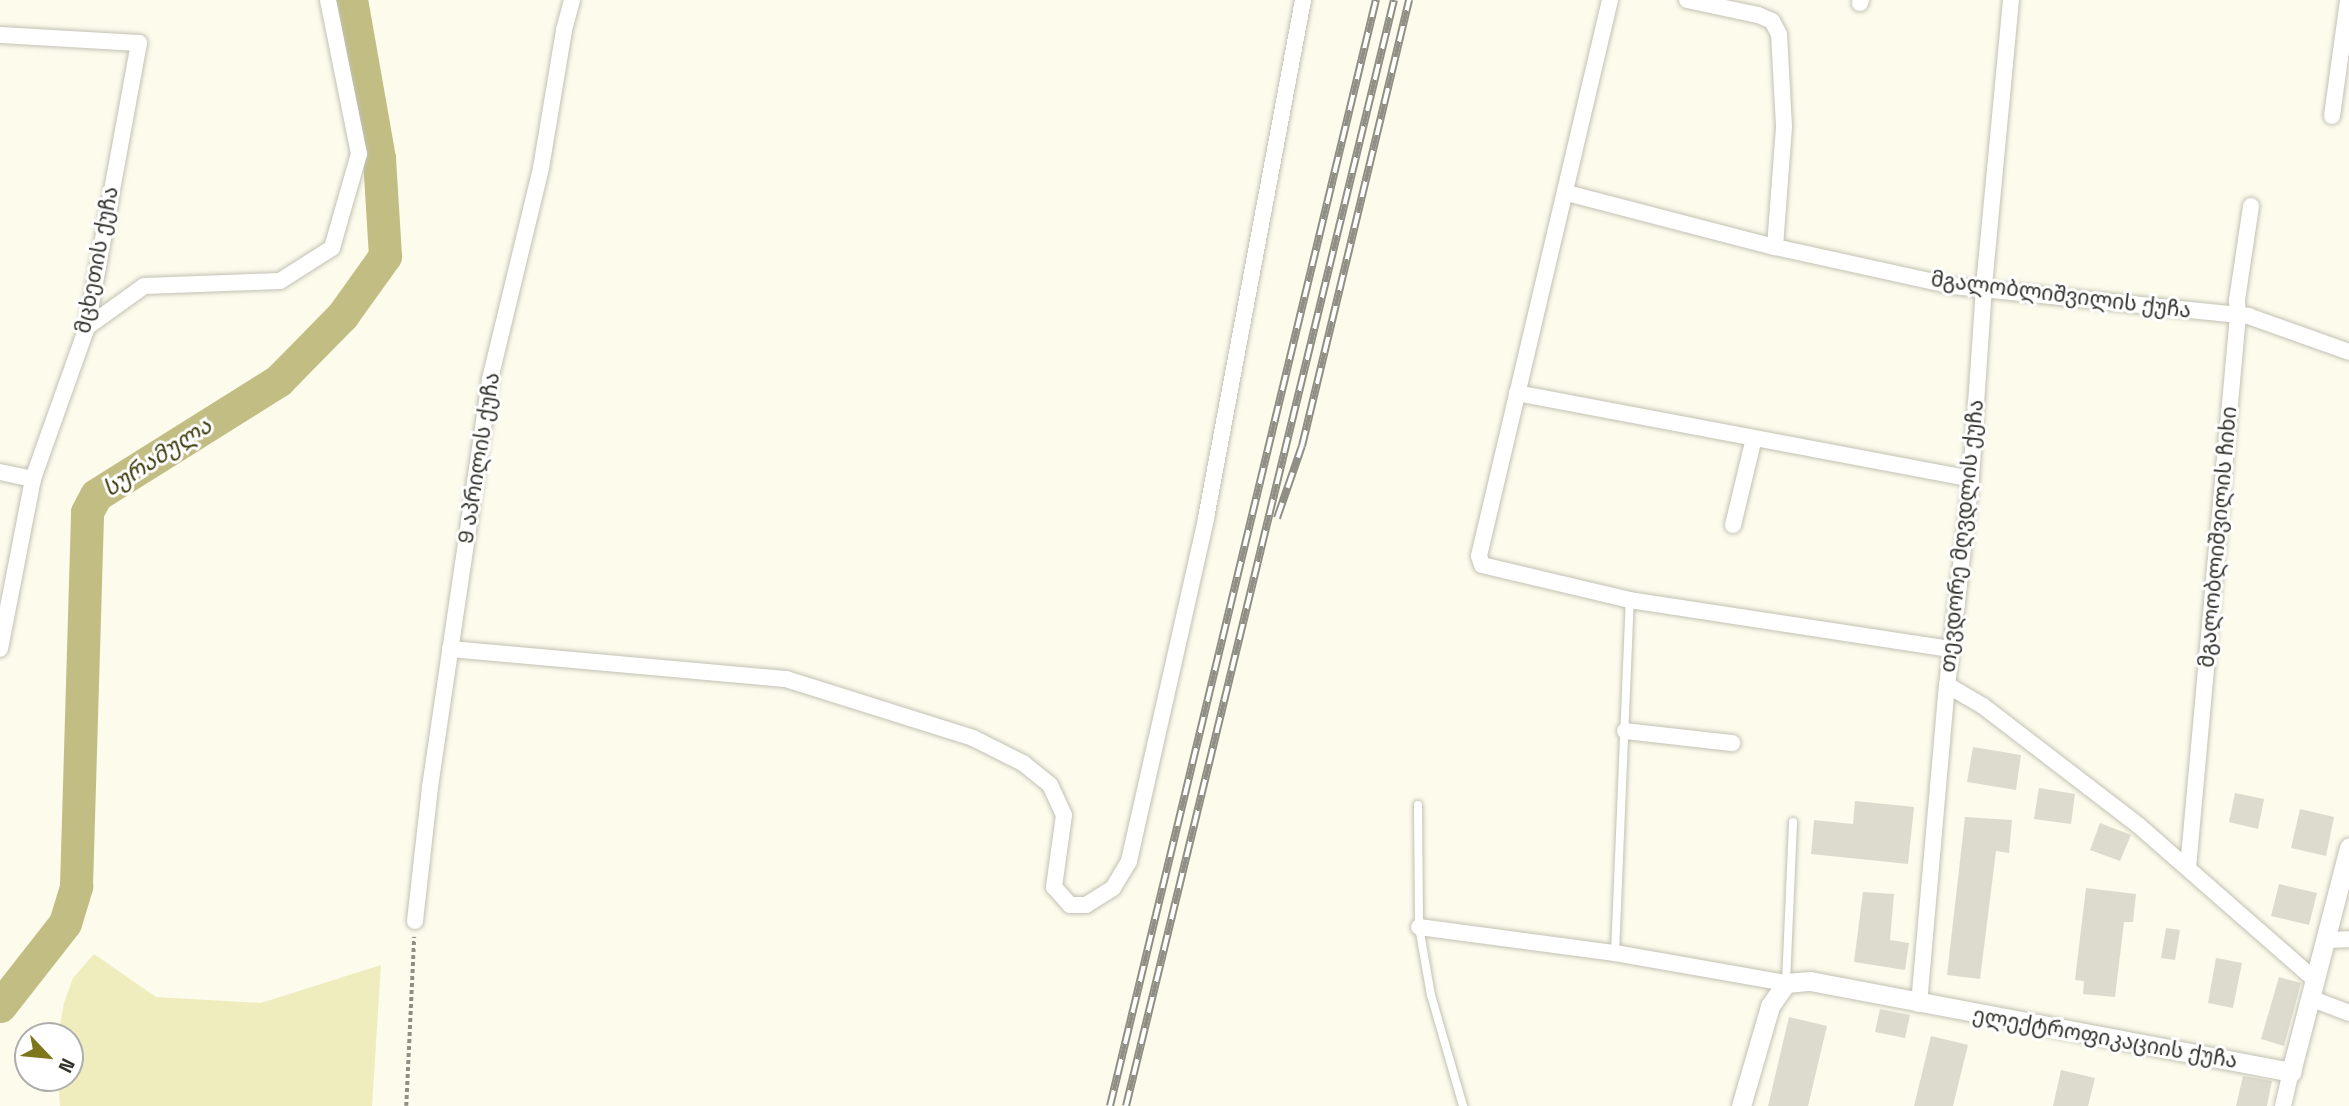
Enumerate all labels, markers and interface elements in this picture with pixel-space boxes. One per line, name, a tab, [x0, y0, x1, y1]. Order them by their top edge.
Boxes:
street label: მცხეთის ქუჩა	[70, 184, 124, 336]
street label: მგალობლიშვილის ქუჩა	[1930, 267, 2192, 323]
street label: 9 აპრილის ქუჩა	[453, 371, 505, 545]
street label: თევდორე მღვდლის ქუჩა	[1935, 398, 1989, 674]
street label: მგალობლიშვილის ჩიხი	[2194, 405, 2242, 669]
water label: სურამულა	[98, 412, 216, 502]
street label: ელექტროფიკაციის ქუჩა	[1971, 1002, 2239, 1074]
north arrow	[14, 1022, 84, 1092]
text: N	[53, 1054, 81, 1077]

